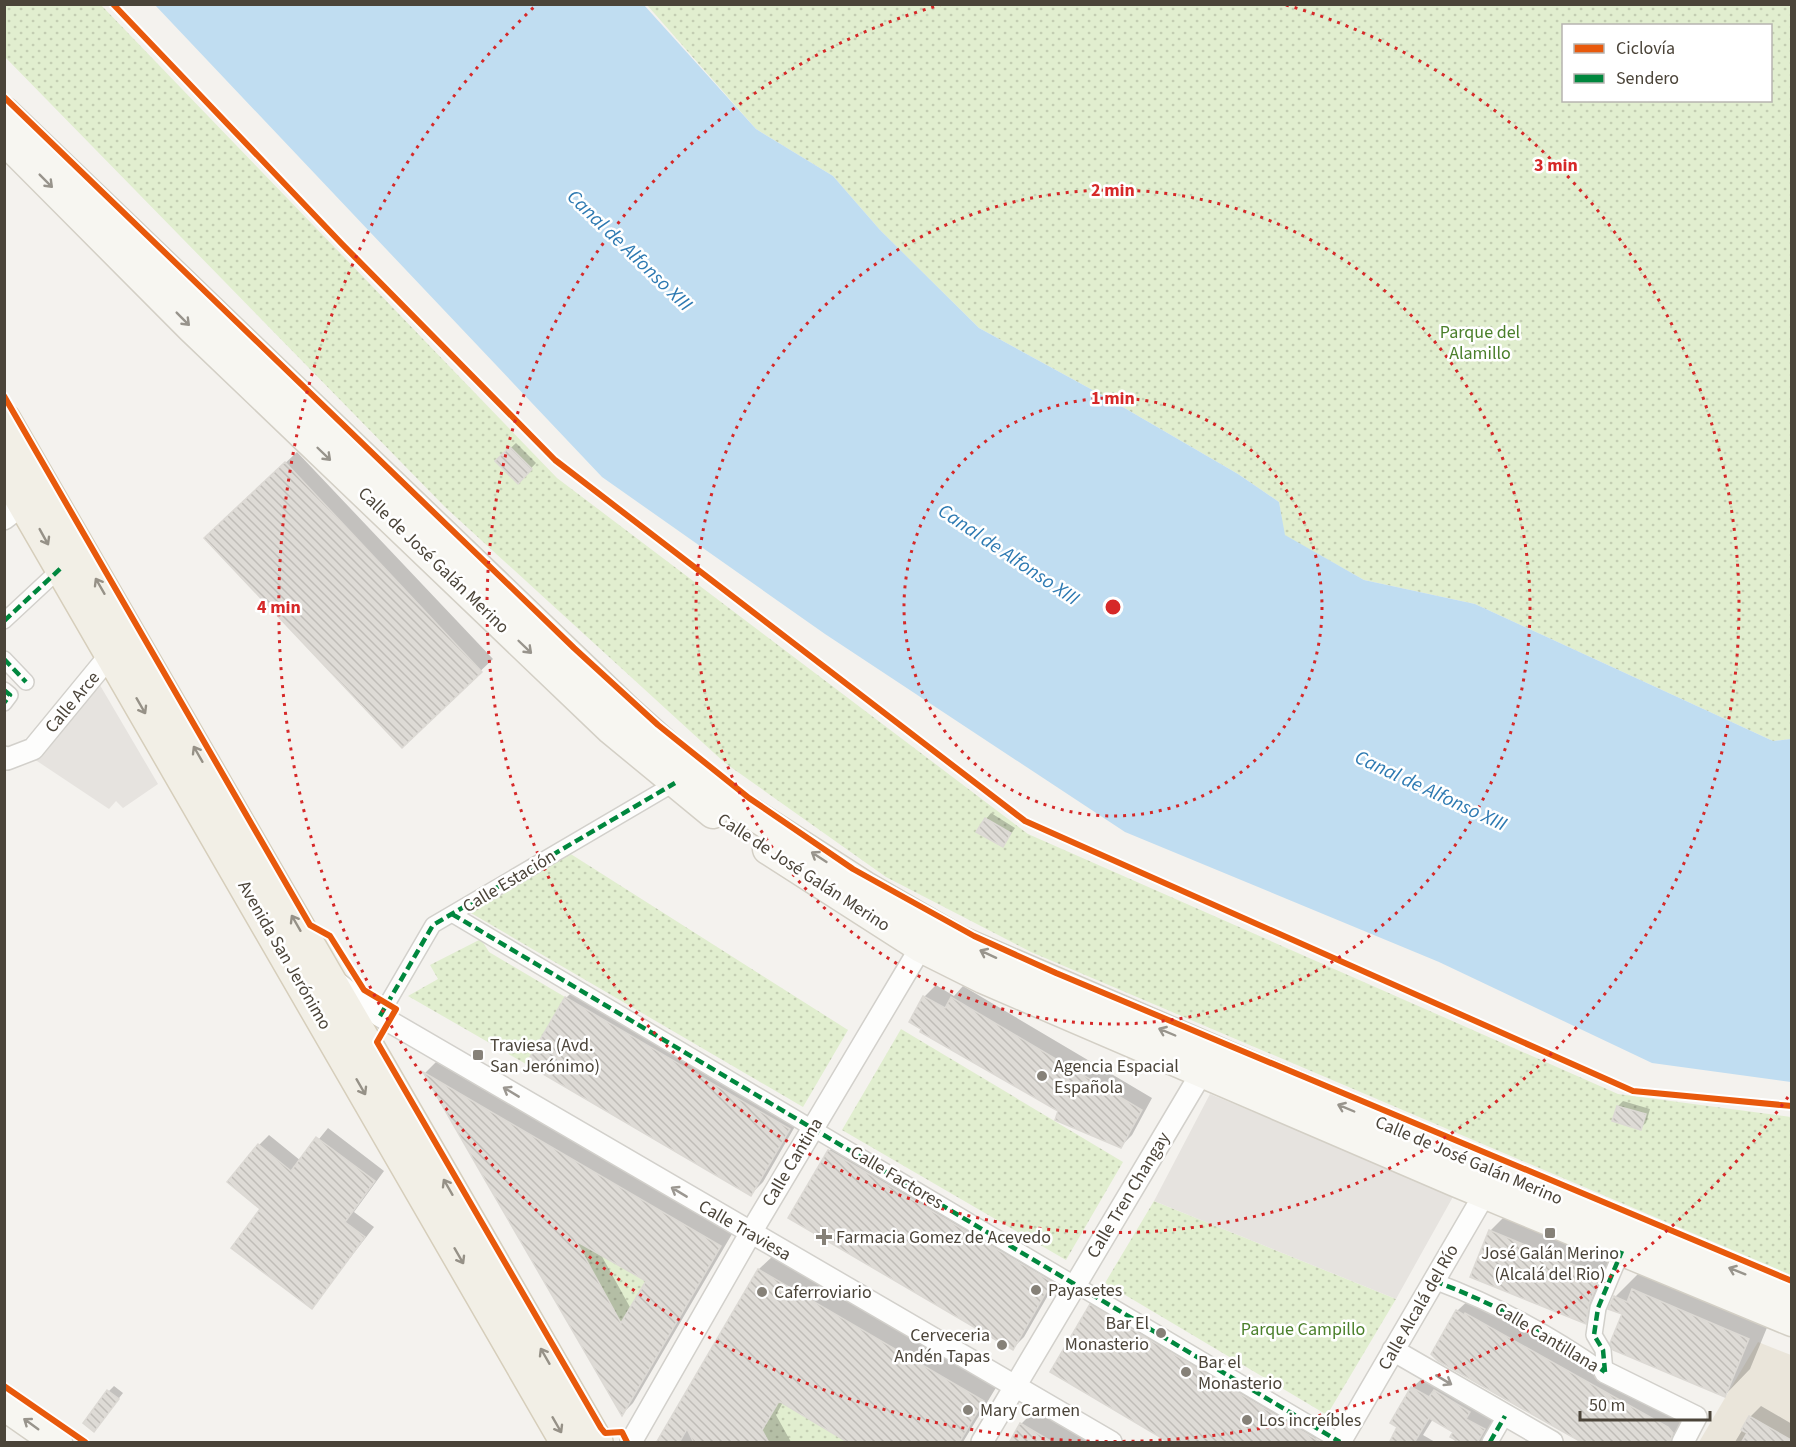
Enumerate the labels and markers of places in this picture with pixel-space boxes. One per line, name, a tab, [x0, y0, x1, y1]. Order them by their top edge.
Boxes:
centre of rings	[1103, 597, 1123, 617]
place label: Traviesa (Avd. San Jerónimo)	[490, 1033, 600, 1079]
marker: Traviesa (Avd. San Jerónimo)	[471, 1048, 485, 1062]
place label: Agencia Espacial Española	[1054, 1054, 1179, 1100]
marker: Agencia Espacial Española	[1035, 1069, 1049, 1083]
place label: Farmacia Gomez de Acevedo	[836, 1225, 1051, 1250]
marker: José Galán Merino (Alcalá del Rio)	[1543, 1226, 1557, 1240]
marker: Farmacia Gomez de Acevedo	[817, 1230, 831, 1244]
place label: José Galán Merino (Alcalá del Rio)	[1481, 1241, 1619, 1287]
place label: Payasetes	[1048, 1278, 1122, 1303]
place label: Caferroviario	[774, 1280, 872, 1305]
marker: Payasetes	[1029, 1283, 1043, 1297]
marker: Caferroviario	[755, 1285, 769, 1299]
place label: Bar El Monasterio	[1065, 1311, 1149, 1357]
place label: Cerveceria Andén Tapas	[894, 1323, 990, 1369]
marker: Bar El Monasterio	[1154, 1326, 1168, 1340]
marker: Cerveceria Andén Tapas	[995, 1338, 1009, 1352]
place label: Bar el Monasterio	[1198, 1350, 1282, 1396]
marker: Bar el Monasterio	[1179, 1365, 1193, 1379]
place label: Mary Carmen	[980, 1398, 1080, 1423]
marker: Mary Carmen	[961, 1403, 975, 1417]
place label: Los increíbles	[1259, 1408, 1361, 1433]
marker: Los increíbles	[1240, 1413, 1254, 1427]

